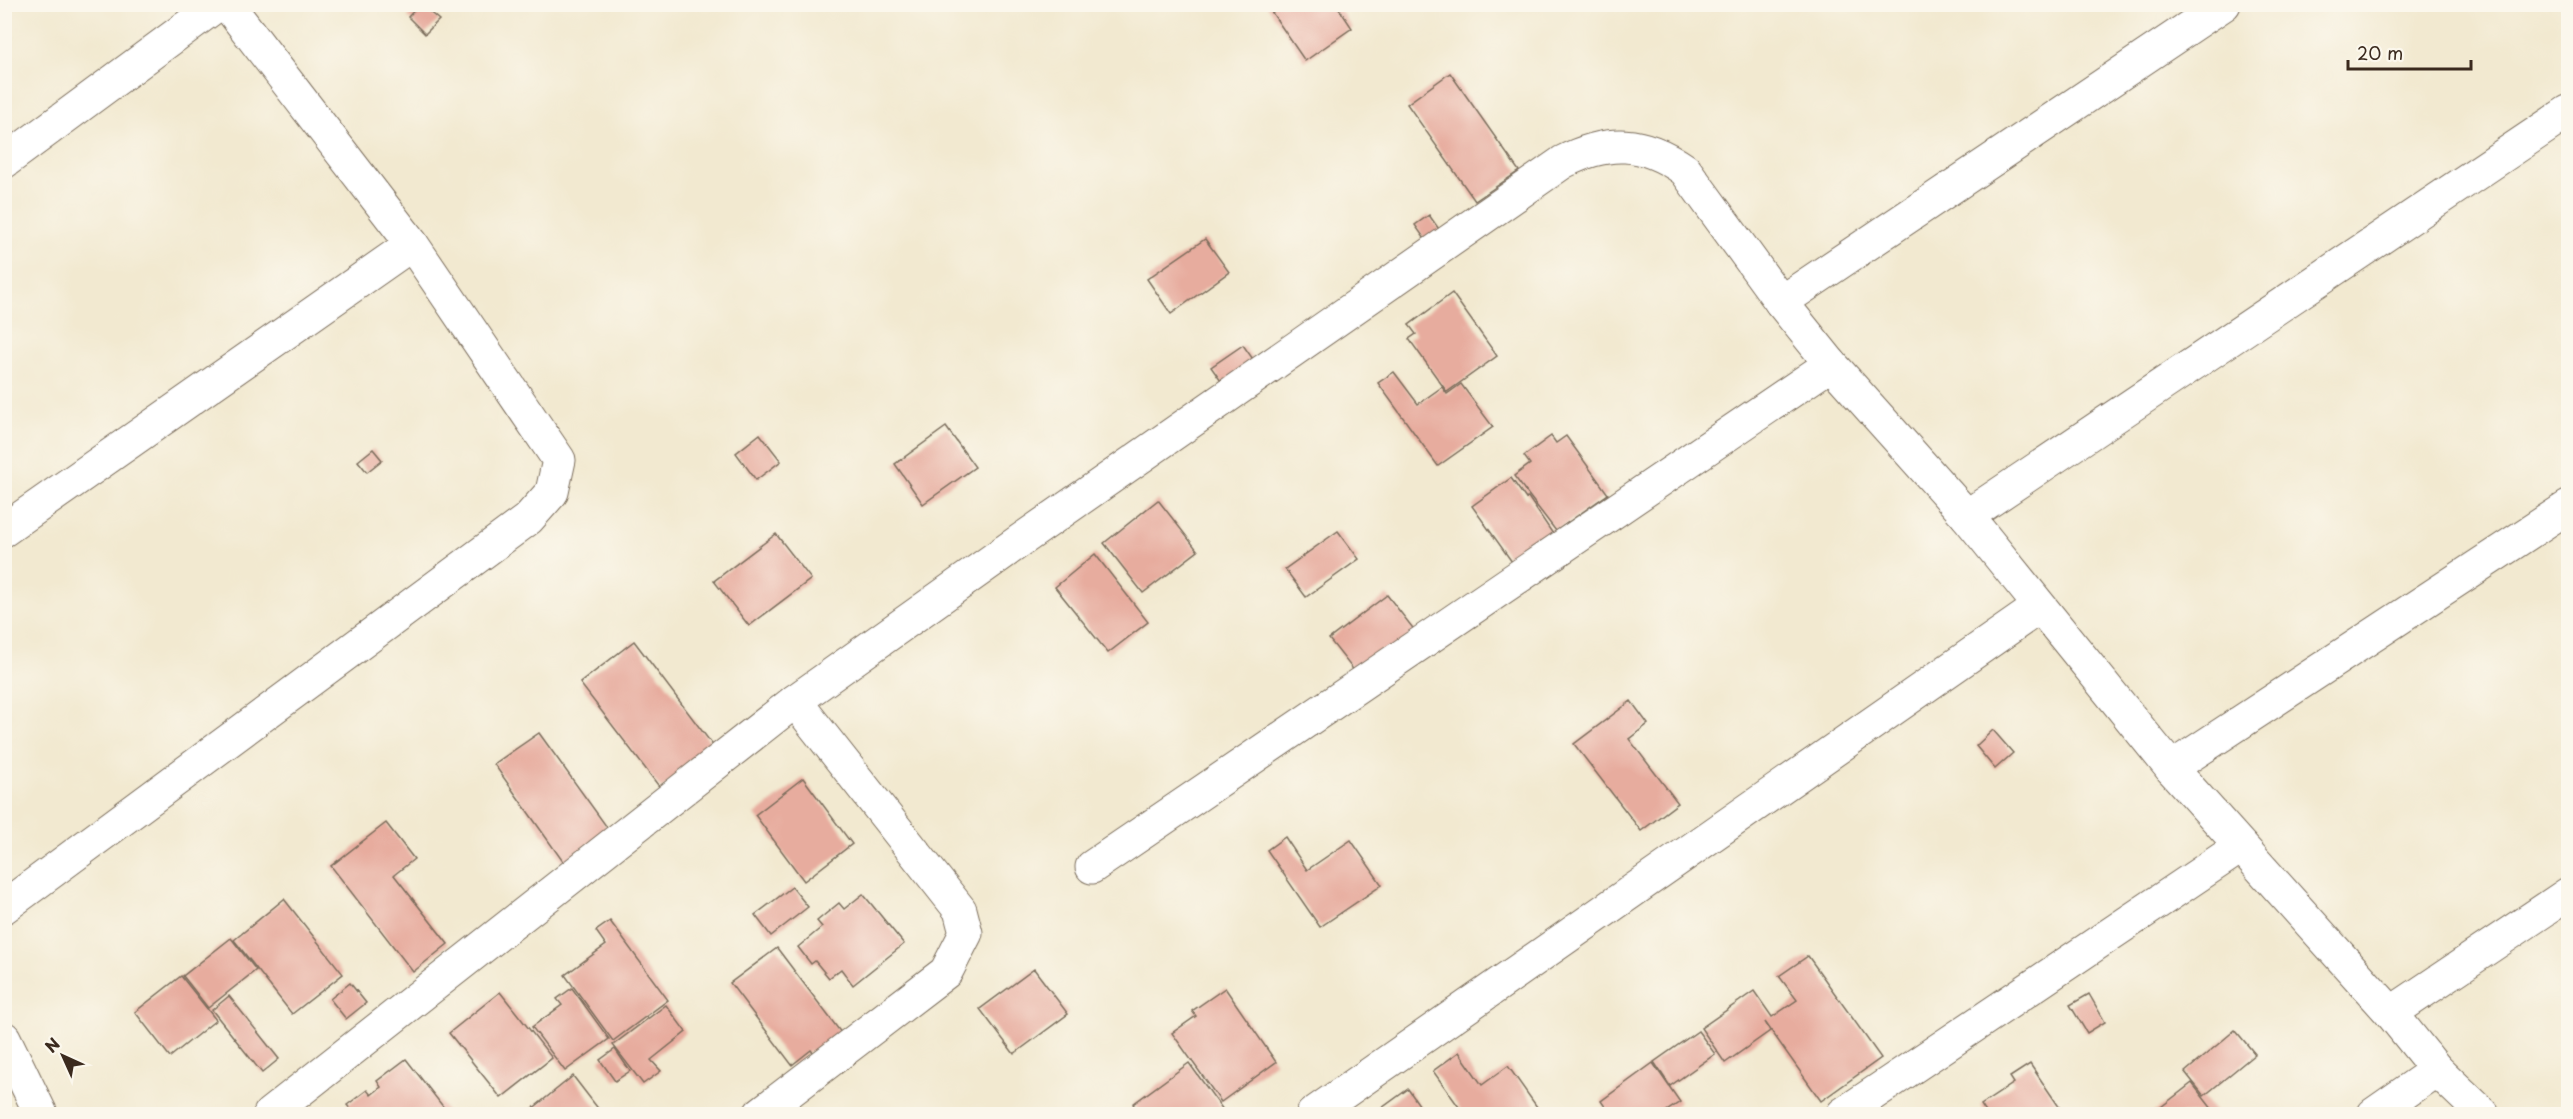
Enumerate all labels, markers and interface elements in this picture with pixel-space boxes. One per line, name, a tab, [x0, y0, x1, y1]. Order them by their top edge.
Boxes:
scale bar	[2348, 33, 2471, 71]
text: 20 m	[2357, 39, 2403, 66]
north arrow	[33, 1026, 93, 1086]
text: N	[39, 1032, 65, 1058]

